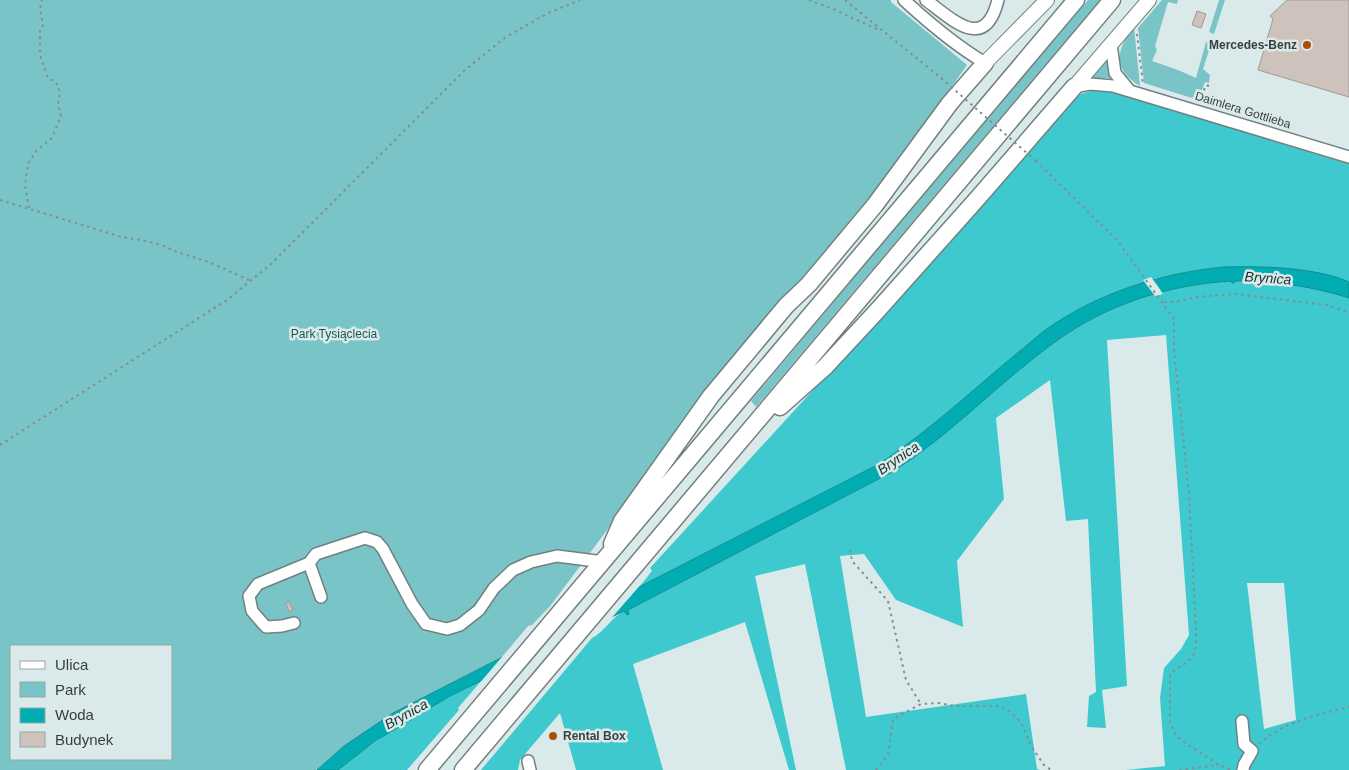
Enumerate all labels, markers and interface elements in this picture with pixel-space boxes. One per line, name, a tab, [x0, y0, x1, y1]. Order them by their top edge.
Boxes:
place label: Mercedes-Benz	[1209, 38, 1297, 52]
marker: Mercedes-Benz	[1301, 39, 1313, 51]
street label: Daimlera Gottlieba	[1193, 89, 1293, 131]
water label: Brynica	[1244, 268, 1292, 288]
park label: Park Tysiąclecia	[291, 327, 378, 341]
water label: Brynica	[874, 438, 922, 478]
legend	[10, 645, 172, 760]
text: Ulica	[55, 656, 89, 673]
text: Park	[55, 681, 86, 698]
water label: Brynica	[382, 696, 430, 732]
text: Woda	[55, 706, 95, 723]
place label: Rental Box	[563, 729, 626, 743]
marker: Rental Box	[547, 730, 559, 742]
text: Budynek	[55, 731, 114, 748]

